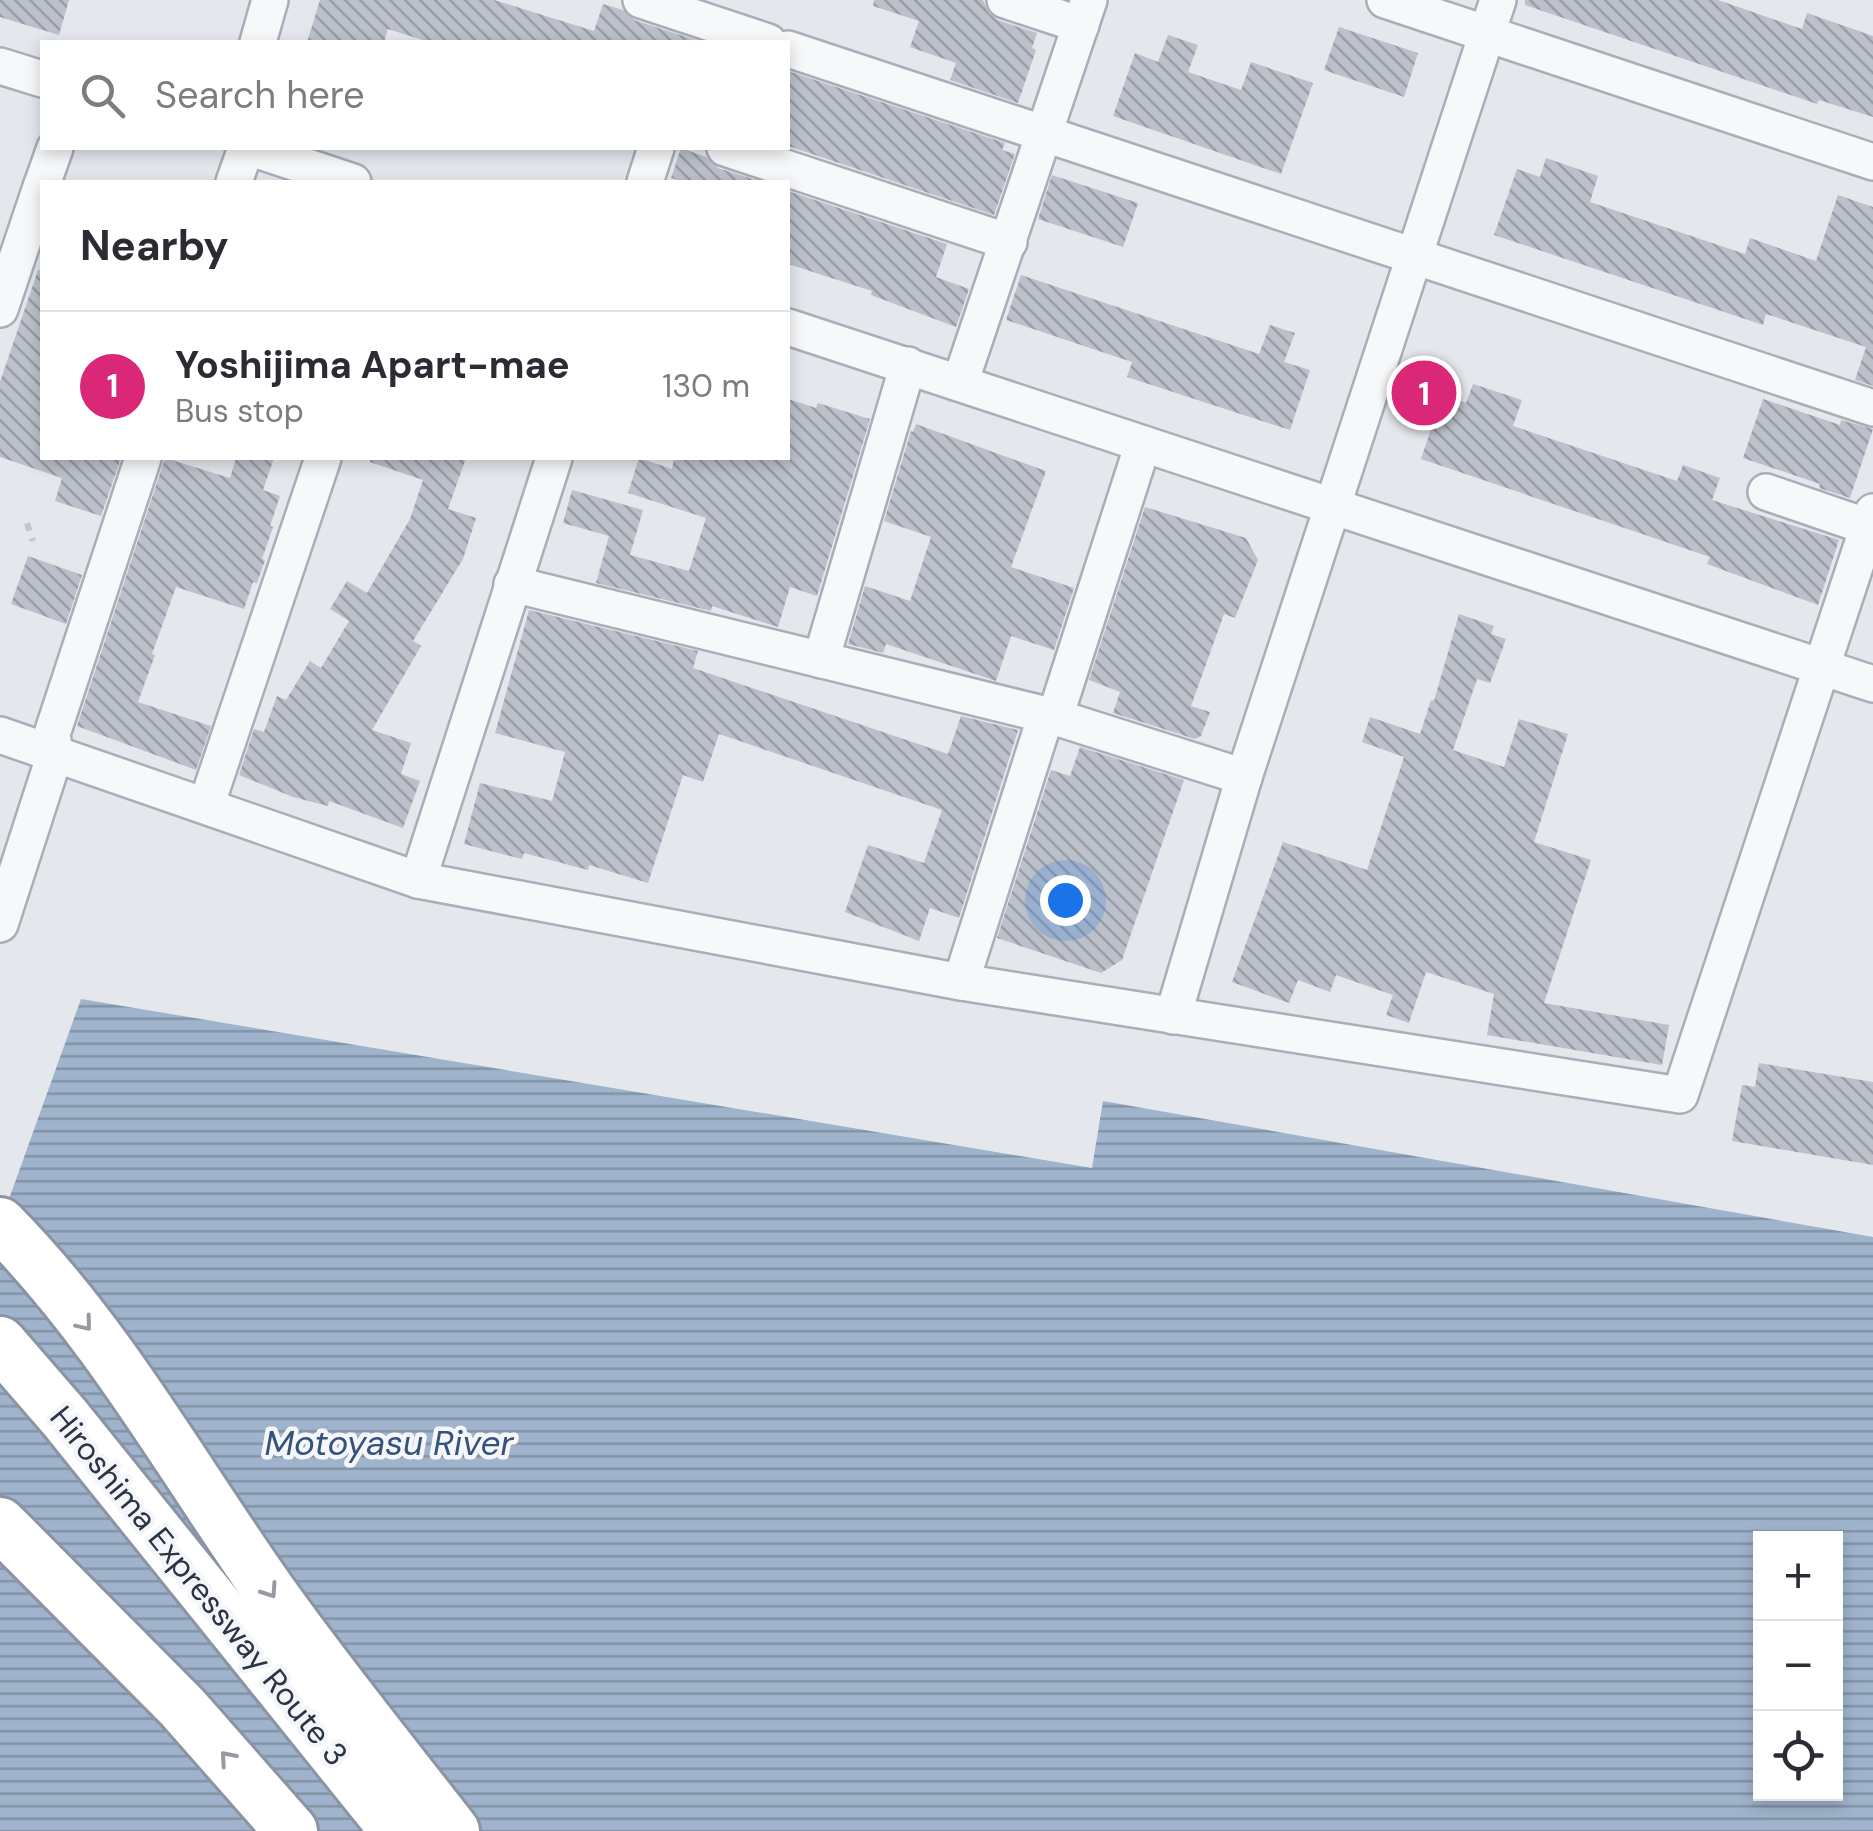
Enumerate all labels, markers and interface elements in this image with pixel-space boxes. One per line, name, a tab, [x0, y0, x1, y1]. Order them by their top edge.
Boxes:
search box	[40, 40, 790, 150]
icon: search	[75, 68, 130, 123]
text: Search here	[155, 70, 365, 120]
text: Nearby	[80, 218, 229, 273]
text: Yoshijima Apart-mae	[175, 340, 570, 390]
pin: 1	[1392, 356, 1456, 430]
text: 1	[107, 365, 118, 407]
text: 130 m	[662, 365, 750, 407]
text: Bus stop	[175, 390, 304, 432]
your location	[1040, 875, 1091, 926]
one-way arrow	[73, 1313, 91, 1331]
street label: Hiroshima Expressway Route 3	[41, 1397, 357, 1775]
water label: Motoyasu River	[265, 1420, 514, 1466]
map controls	[1753, 1531, 1843, 1801]
button: +	[1753, 1531, 1843, 1621]
one-way arrow	[258, 1580, 276, 1599]
button: −	[1753, 1621, 1843, 1711]
button: locate	[1753, 1711, 1843, 1801]
one-way arrow	[221, 1751, 239, 1770]

